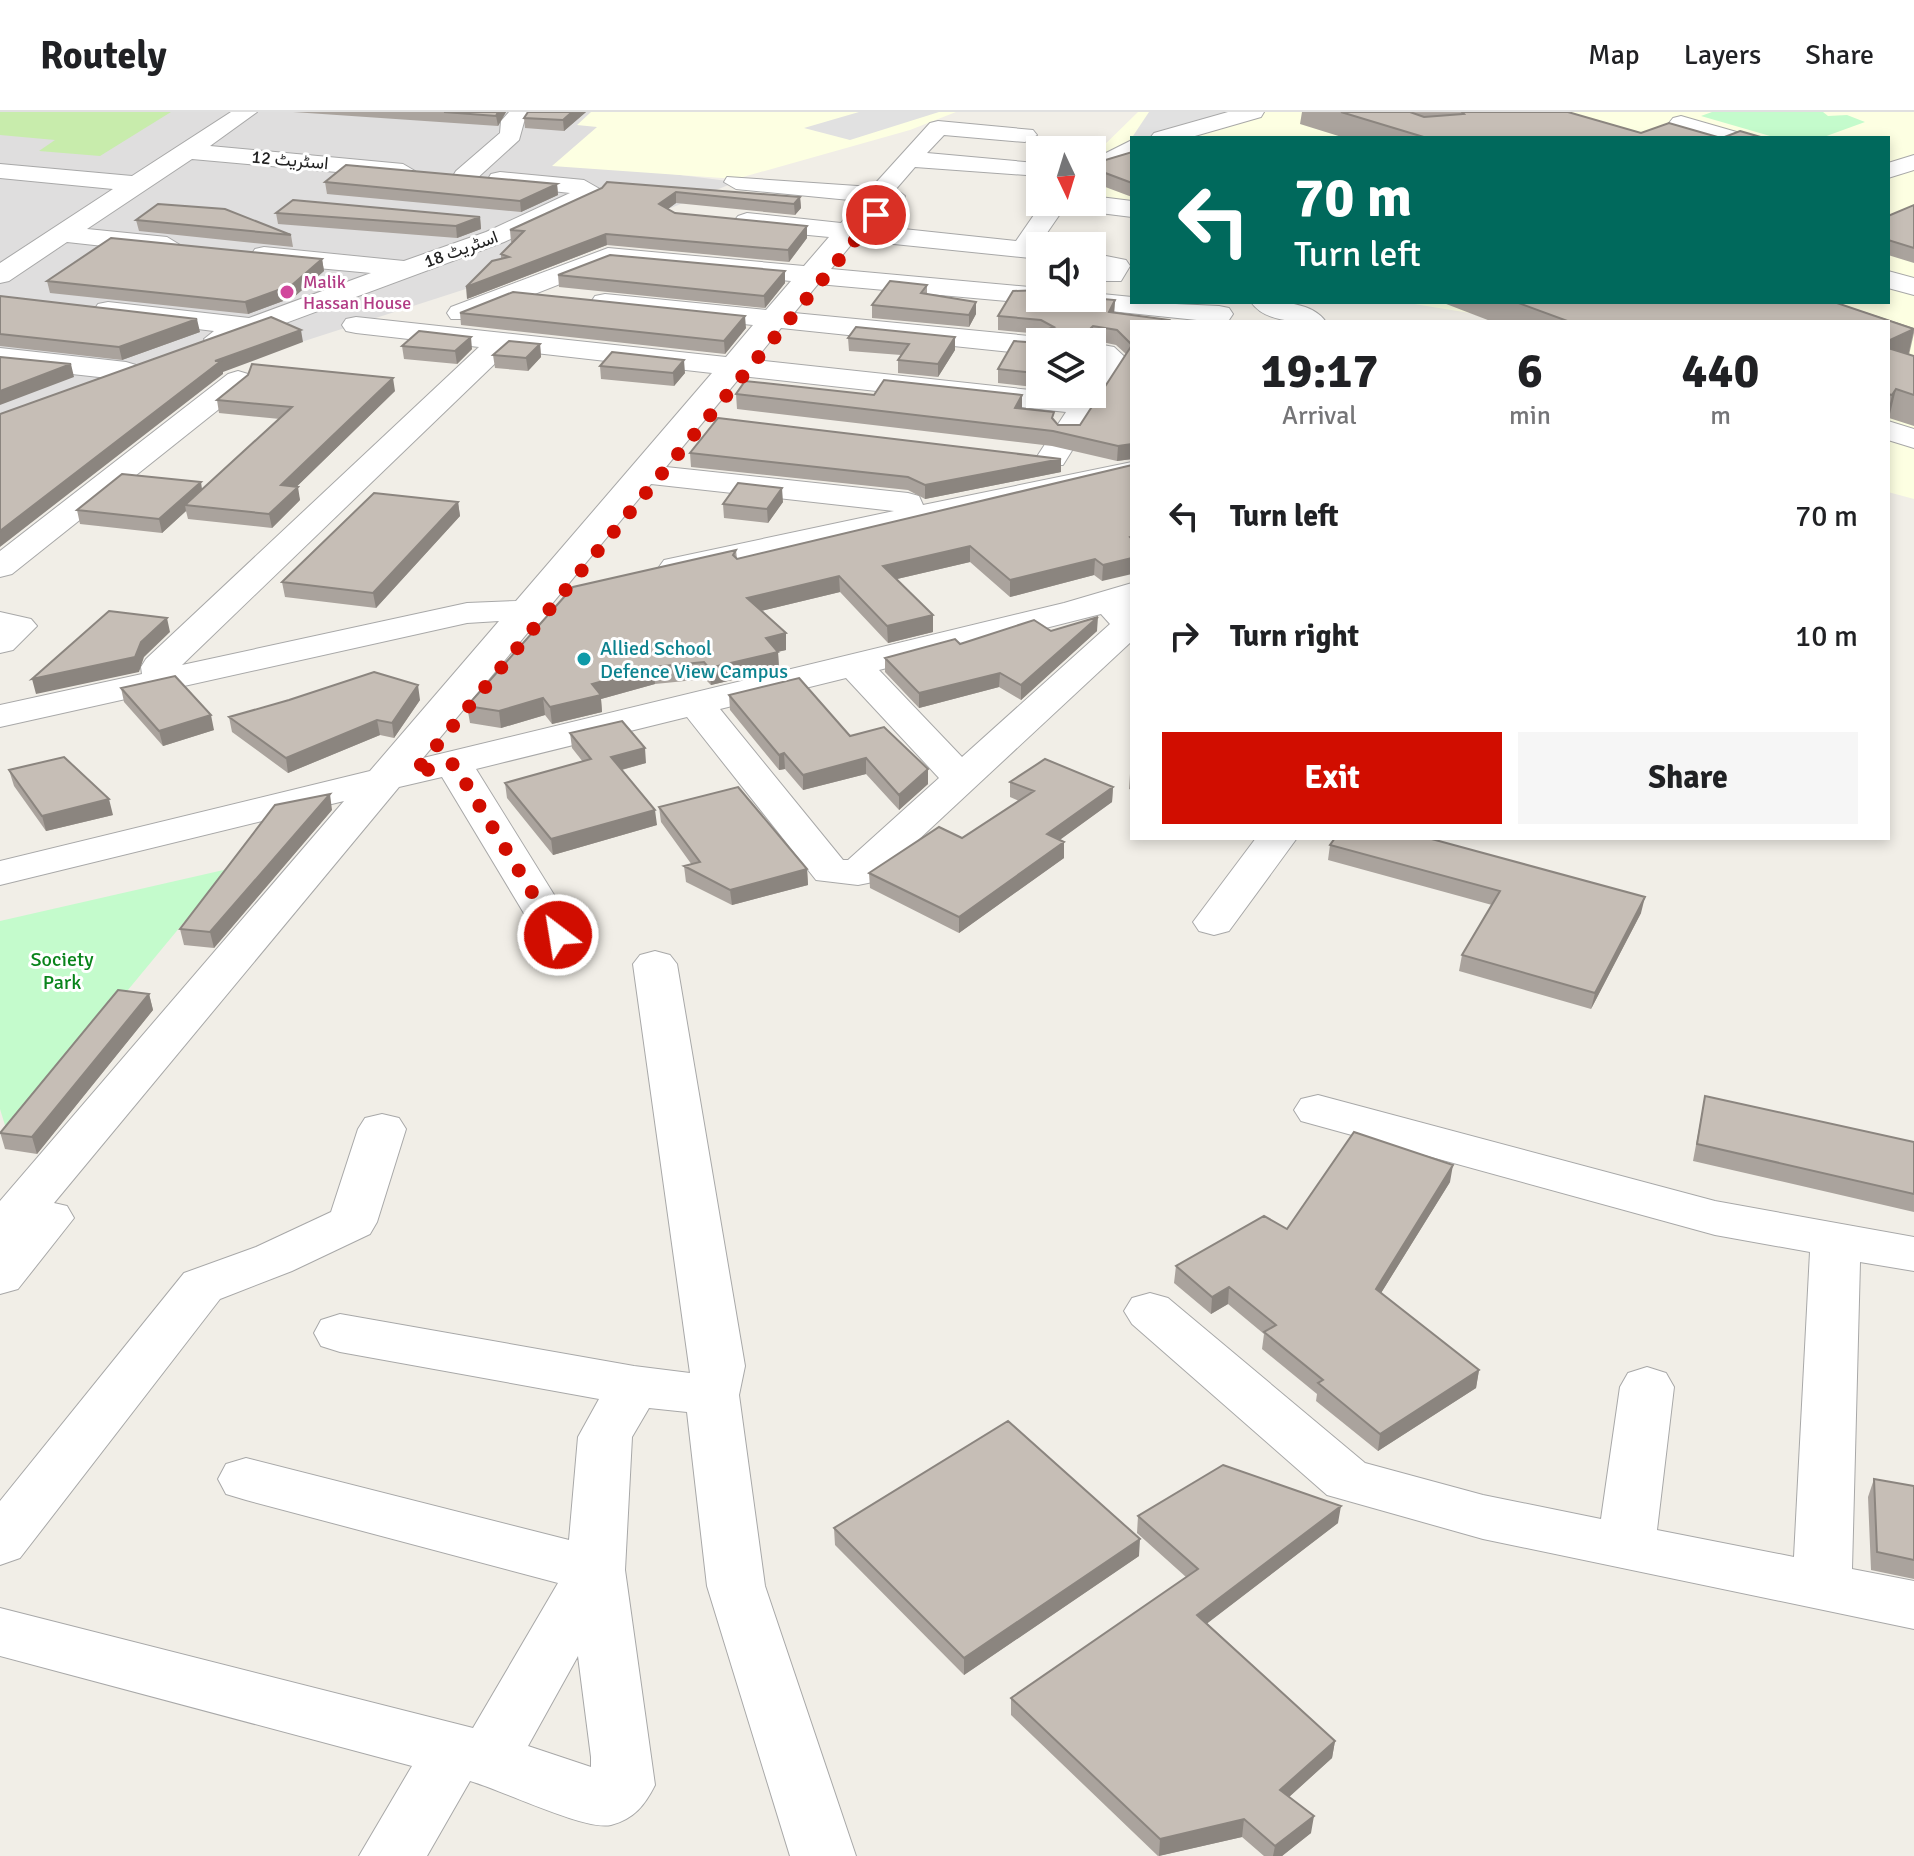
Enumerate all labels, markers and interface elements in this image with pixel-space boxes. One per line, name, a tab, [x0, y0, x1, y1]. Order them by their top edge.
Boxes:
text: Routely	[40, 32, 167, 79]
text: Map	[1588, 38, 1640, 72]
text: Layers	[1684, 38, 1761, 72]
text: Share	[1805, 38, 1874, 72]
north arrow	[1026, 136, 1106, 216]
map controls	[1026, 136, 1106, 408]
street label: اسٹریٹ 12	[251, 146, 329, 174]
text: 70 m	[1294, 163, 1412, 232]
icon: left	[1162, 168, 1266, 272]
pin	[842, 181, 910, 249]
icon: arrive	[854, 193, 898, 237]
street label: اسٹریٹ 18	[421, 225, 501, 273]
button: sound	[1026, 232, 1106, 312]
text: Turn left	[1294, 232, 1421, 277]
place label: Malik Hassan House	[303, 271, 411, 314]
marker: Malik Hassan House	[278, 283, 296, 301]
button: layers	[1026, 328, 1106, 408]
text: 19:17	[1261, 342, 1378, 401]
text: 6	[1517, 342, 1543, 401]
text: 440	[1682, 342, 1759, 401]
text: Arrival	[1282, 400, 1357, 432]
text: min	[1509, 400, 1551, 432]
text: m	[1710, 400, 1731, 432]
icon: left	[1162, 494, 1206, 538]
text: Turn left	[1230, 498, 1339, 535]
text: 70 m	[1795, 498, 1858, 535]
icon: right	[1162, 614, 1206, 658]
text: Turn right	[1230, 618, 1359, 655]
text: 10 m	[1795, 618, 1858, 655]
place label: Allied School Defence View Campus	[600, 636, 788, 684]
marker: Allied School Defence View Campus	[575, 650, 593, 668]
button: Exit	[1162, 732, 1502, 824]
button: Share	[1518, 732, 1858, 824]
position arrow	[516, 893, 600, 977]
park label: Society Park	[30, 947, 94, 995]

